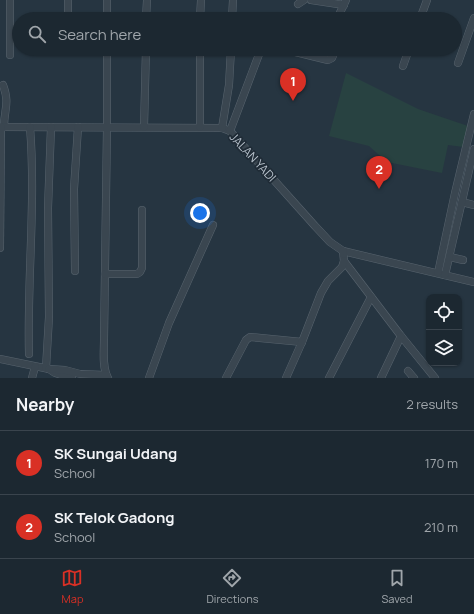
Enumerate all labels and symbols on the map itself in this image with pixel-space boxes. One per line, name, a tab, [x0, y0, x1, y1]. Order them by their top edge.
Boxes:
pin: 1	[280, 68, 306, 101]
street label: JALAN YADI	[226, 129, 280, 185]
pin: 2	[366, 156, 392, 189]
your location	[190, 203, 210, 223]

